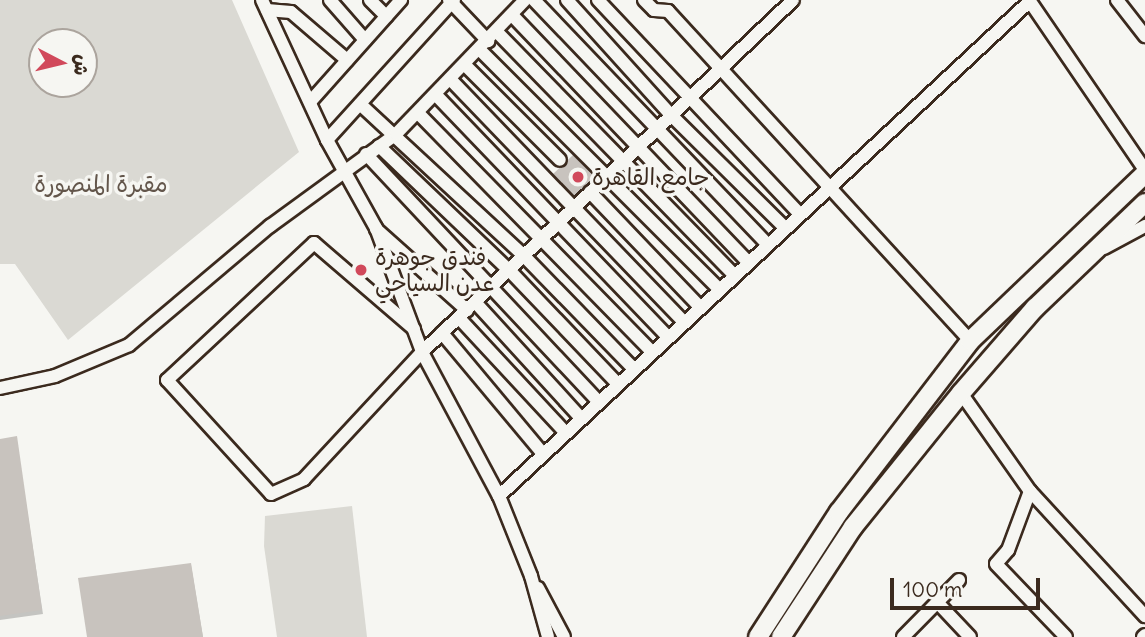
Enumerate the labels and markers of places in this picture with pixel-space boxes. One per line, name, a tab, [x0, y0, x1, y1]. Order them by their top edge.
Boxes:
place label: جامع القاهرة	[592, 163, 710, 191]
marker: جامع القاهرة	[570, 169, 586, 185]
place label: فندق جوهرة عدن السياحي	[375, 243, 494, 297]
marker: فندق جوهرة عدن السياحي	[353, 262, 369, 278]

